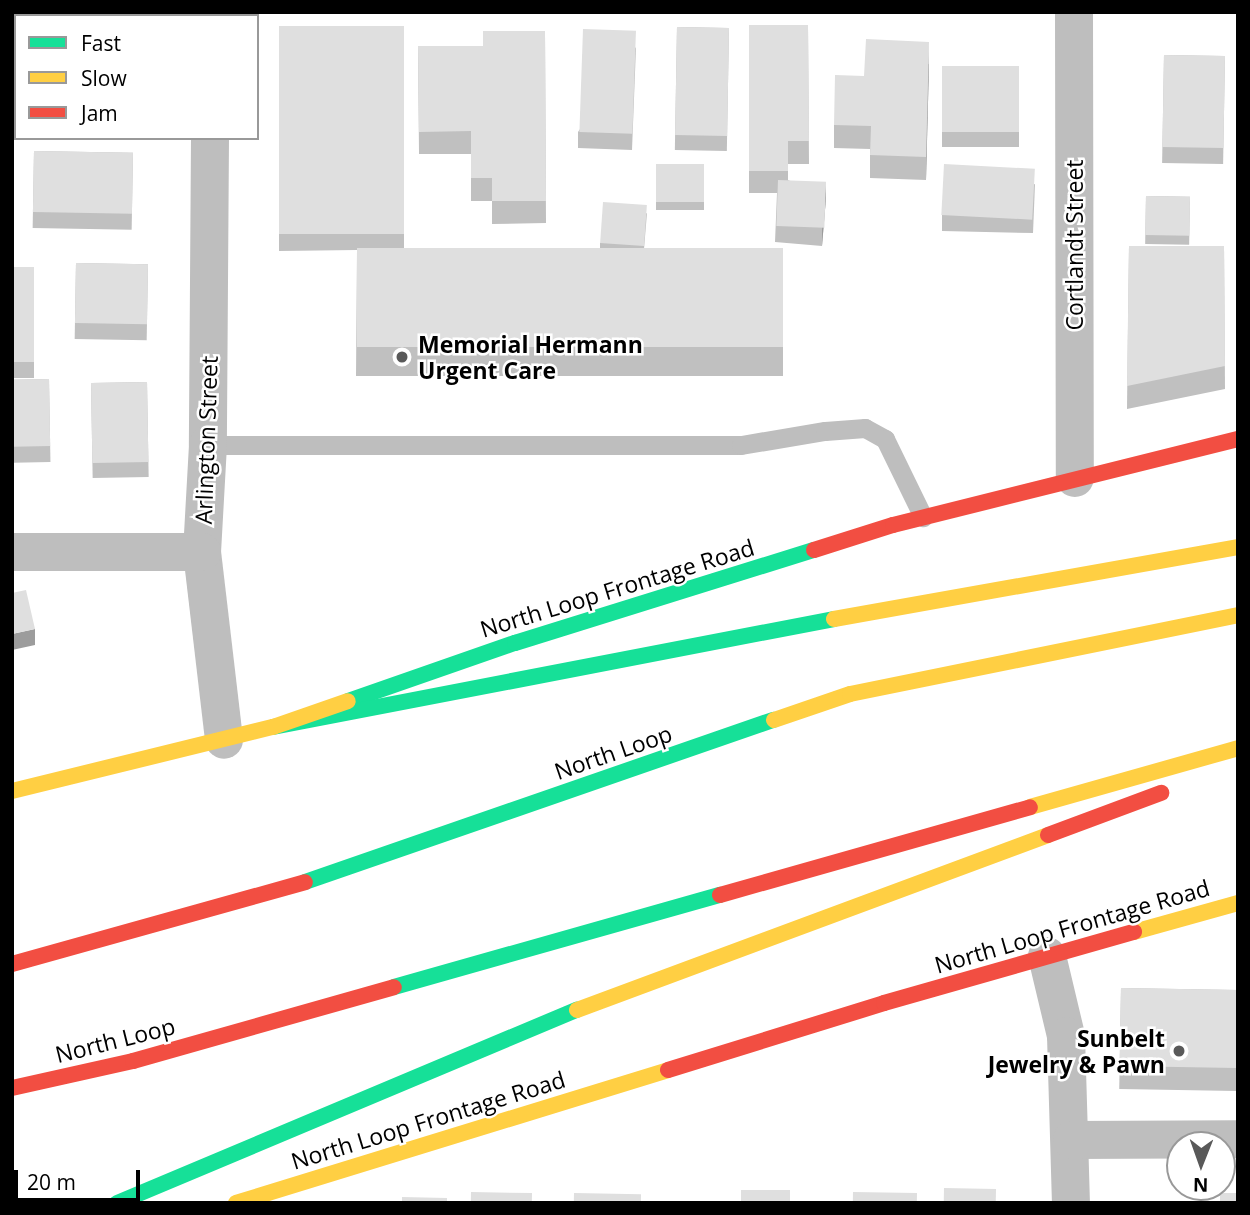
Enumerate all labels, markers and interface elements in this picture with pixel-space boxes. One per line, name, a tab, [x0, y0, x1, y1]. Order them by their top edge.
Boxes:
legend	[14, 14, 259, 140]
text: Fast	[81, 29, 121, 57]
text: Slow	[81, 64, 127, 92]
text: Jam	[81, 99, 118, 127]
street label: Cortlandt Street	[1060, 159, 1088, 331]
place label: Memorial Hermann Urgent Care	[418, 330, 643, 384]
marker: Memorial Hermann Urgent Care	[392, 347, 412, 367]
street label: Arlington Street	[189, 355, 223, 525]
street label: North Loop Frontage Road	[477, 533, 757, 643]
street label: North Loop	[551, 719, 675, 785]
street label: North Loop Frontage Road	[931, 873, 1213, 979]
street label: North Loop	[52, 1012, 178, 1068]
place label: Sunbelt Jewelry & Pawn	[988, 1024, 1165, 1078]
marker: Sunbelt Jewelry & Pawn	[1171, 1043, 1187, 1059]
street label: North Loop Frontage Road	[288, 1065, 568, 1175]
north arrow	[1166, 1131, 1236, 1201]
scale bar	[18, 1156, 144, 1200]
text: 20 m	[27, 1168, 76, 1196]
text: N	[1193, 1172, 1209, 1198]

